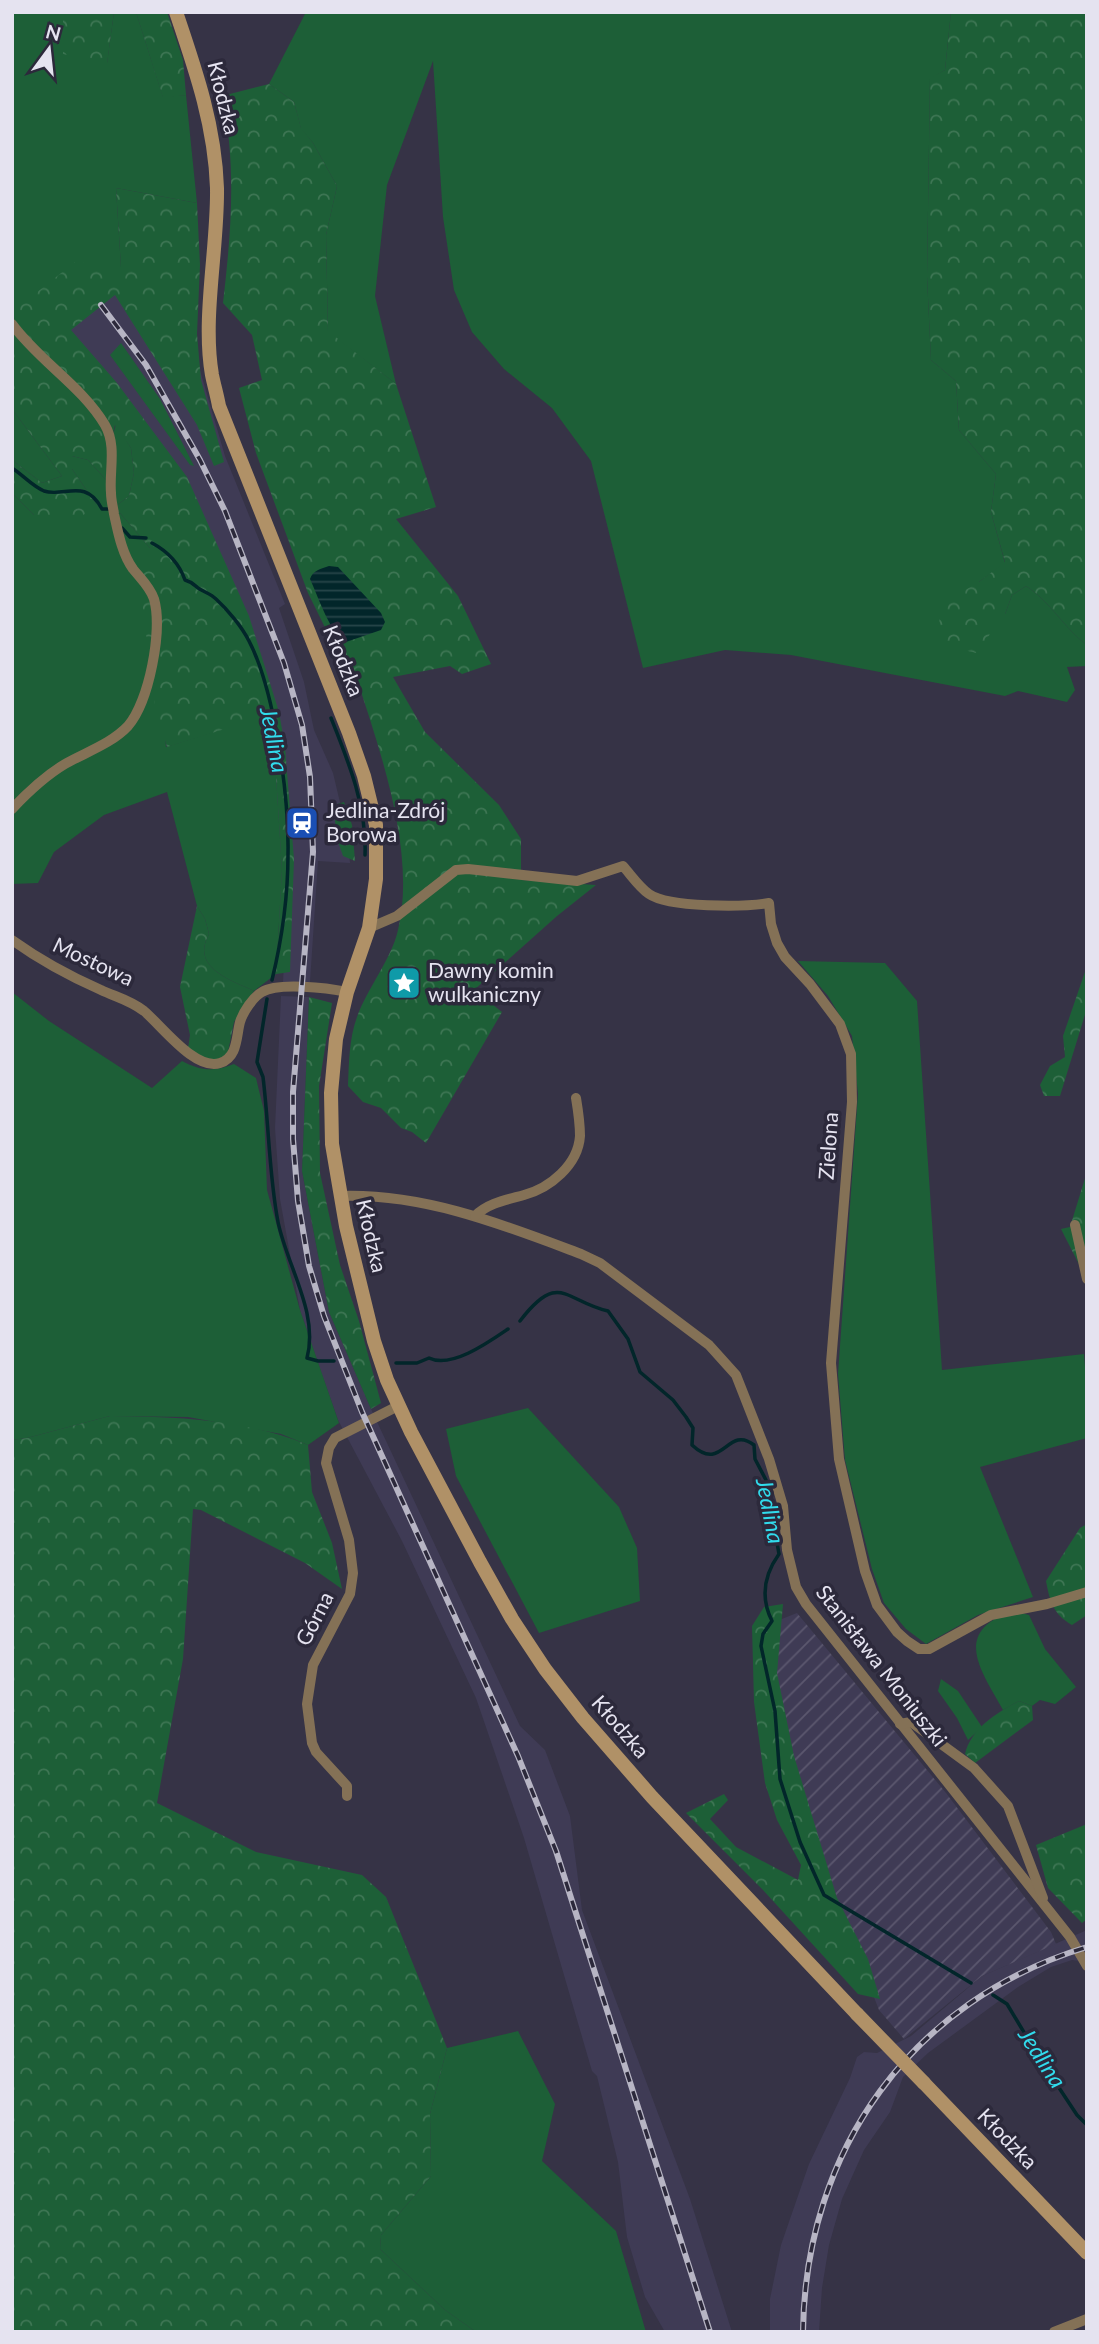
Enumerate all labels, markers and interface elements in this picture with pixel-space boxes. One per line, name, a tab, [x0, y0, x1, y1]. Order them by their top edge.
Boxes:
north arrow	[14, 14, 84, 84]
text: N	[43, 19, 64, 45]
street label: Kłodzka	[203, 58, 246, 137]
street label: Kłodzka	[319, 621, 370, 700]
water label: Jedlina	[255, 704, 295, 775]
place label: Jedlina-Zdrój Borowa	[326, 797, 445, 846]
station icon: Jedlina-Zdrój Borowa	[283, 804, 321, 842]
street label: Mostowa	[49, 931, 138, 990]
place label: Dawny komin wulkaniczny	[428, 957, 554, 1006]
place icon: Dawny komin wulkaniczny	[385, 964, 423, 1002]
street label: Zielona	[813, 1111, 842, 1181]
street label: Kłodzka	[352, 1196, 393, 1275]
water label: Jedlina	[751, 1475, 791, 1546]
street label: Stanisława Moniuszki	[812, 1580, 953, 1751]
street label: Górna	[290, 1587, 338, 1649]
street label: Kłodzka	[587, 1690, 655, 1762]
water label: Jedlina	[1012, 2021, 1073, 2093]
street label: Kłodzka	[973, 2102, 1043, 2173]

